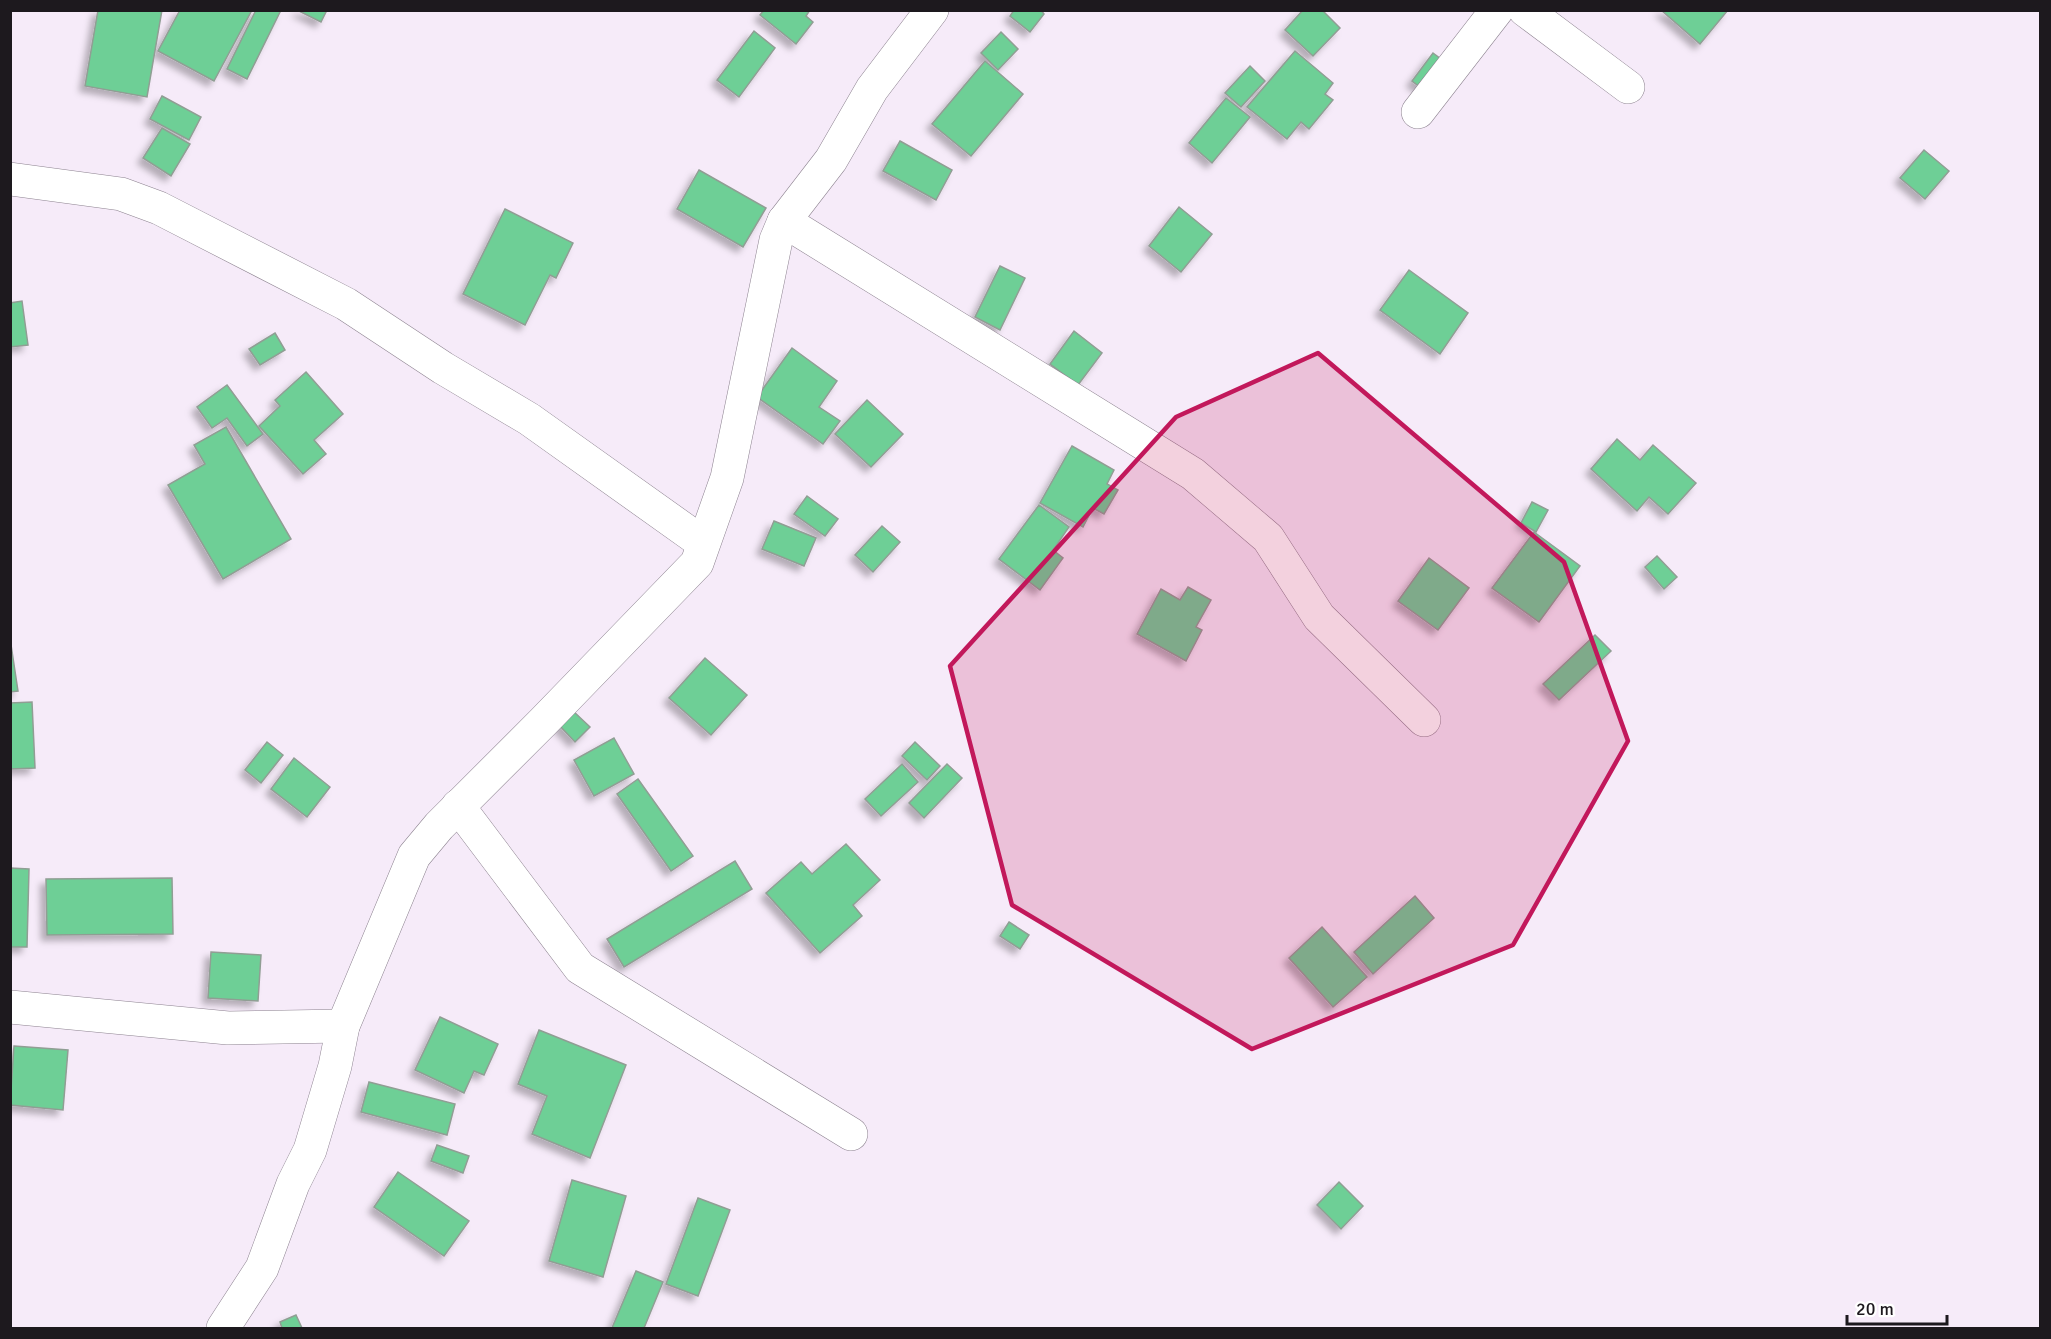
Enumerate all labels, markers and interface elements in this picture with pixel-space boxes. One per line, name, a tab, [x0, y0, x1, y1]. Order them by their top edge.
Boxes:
scale bar	[1847, 1288, 1948, 1326]
text: 20 m	[1856, 1298, 1894, 1320]

